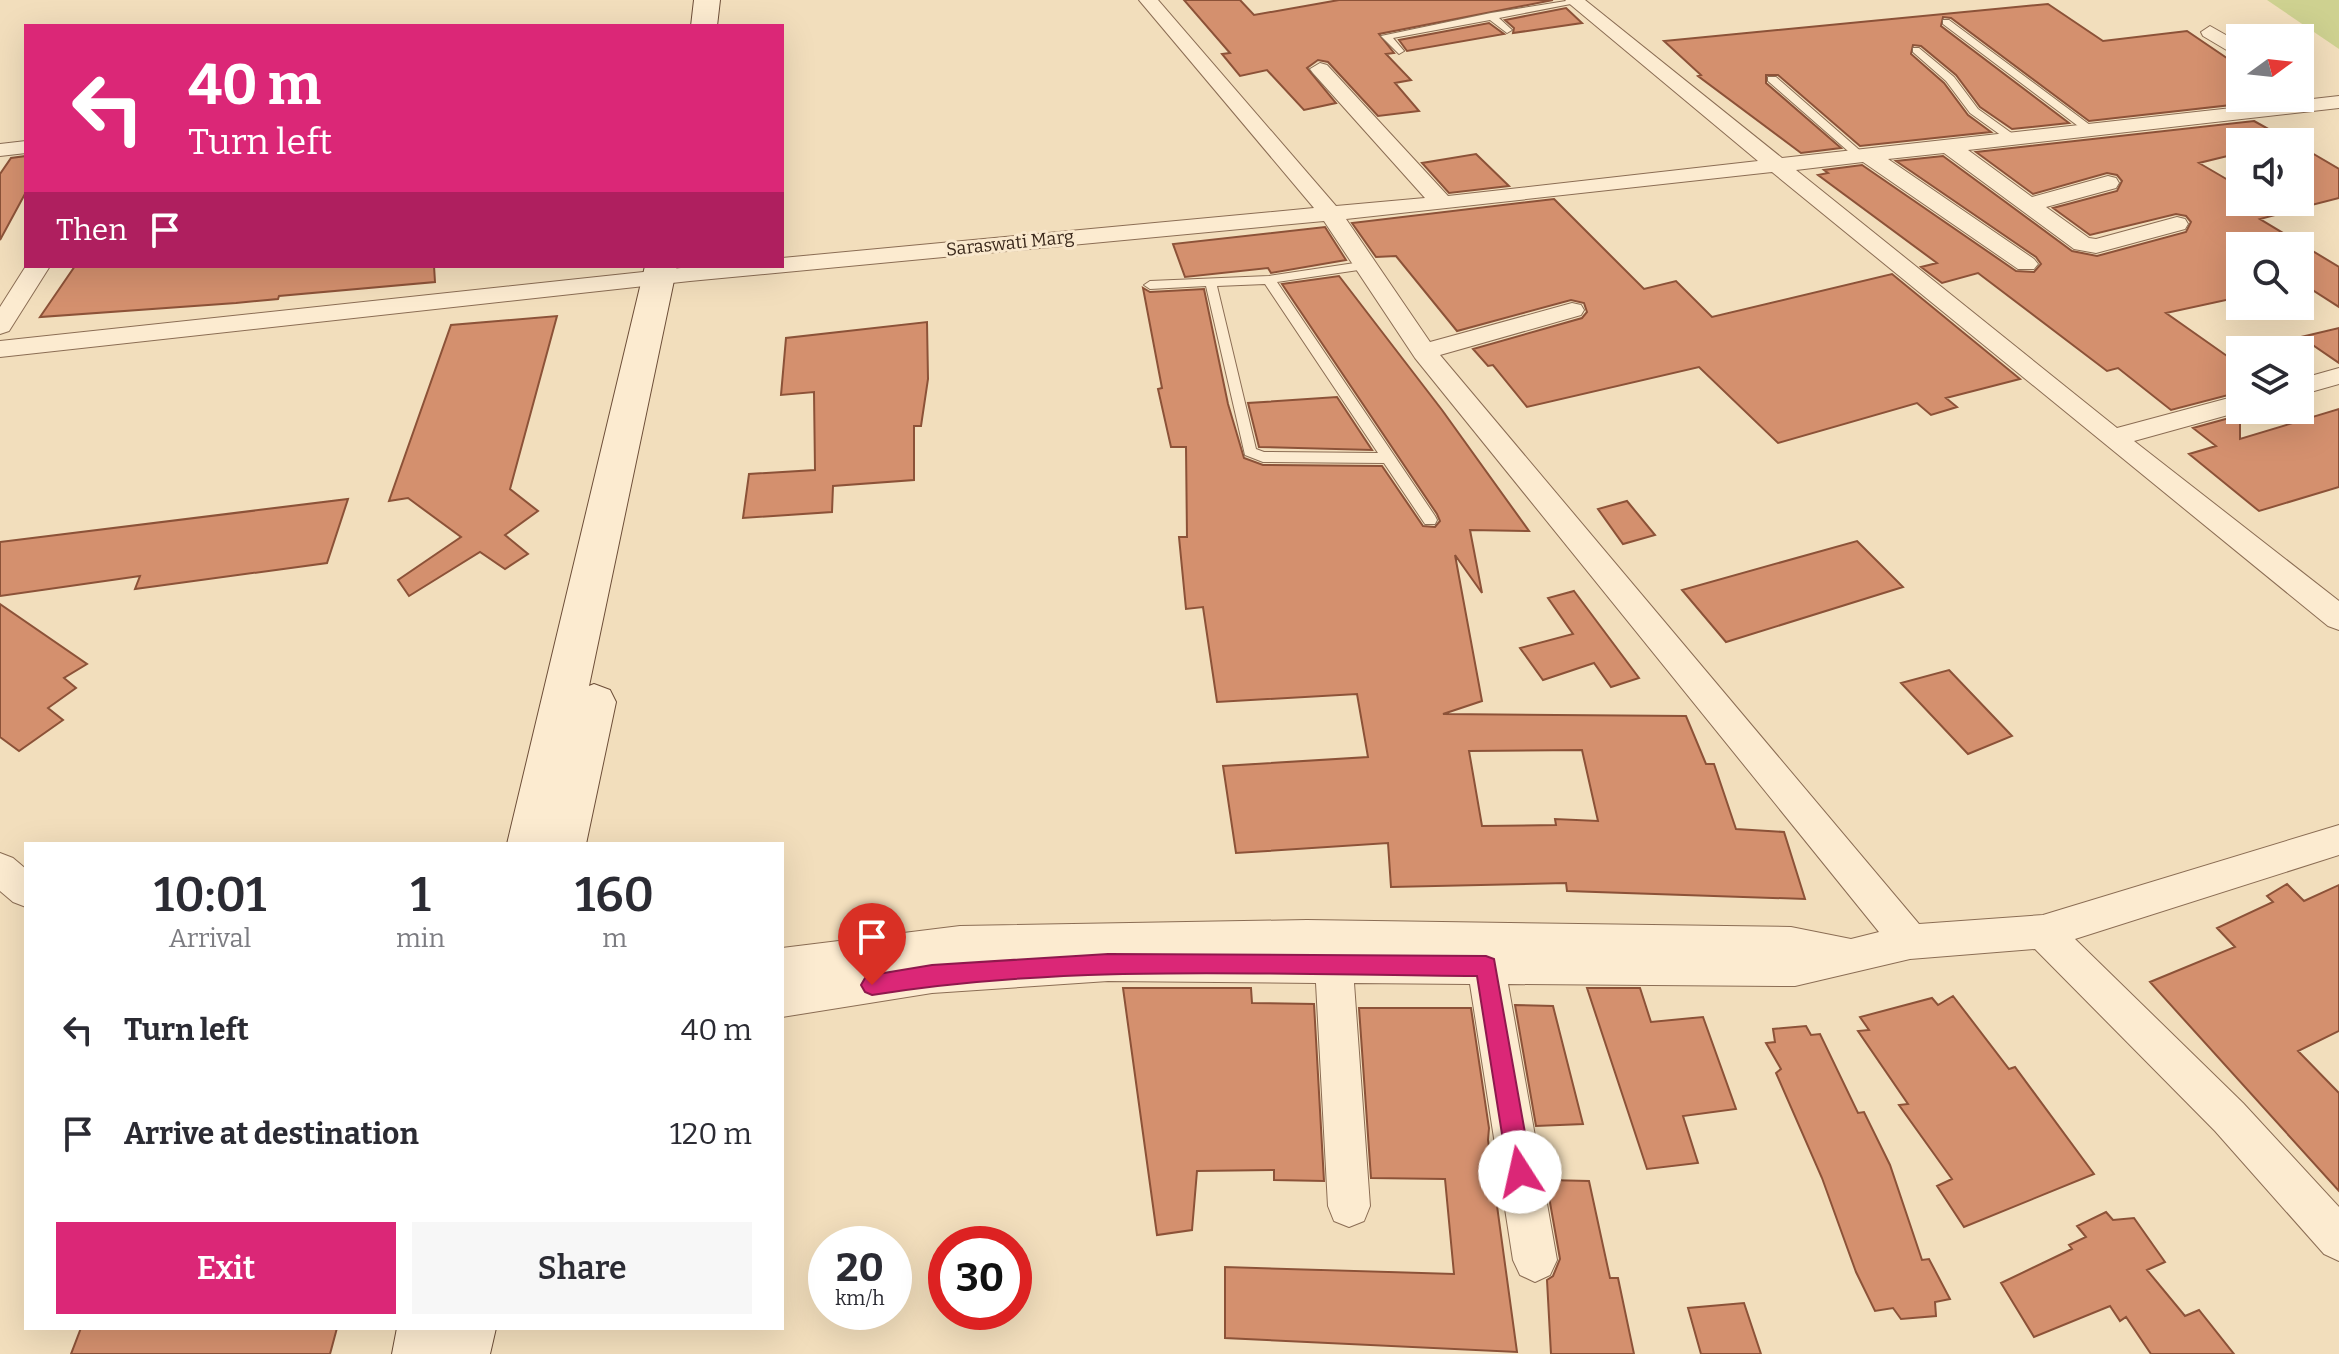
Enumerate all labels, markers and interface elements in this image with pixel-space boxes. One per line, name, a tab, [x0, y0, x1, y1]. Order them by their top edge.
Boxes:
north arrow	[2226, 24, 2314, 112]
map controls	[2226, 24, 2314, 424]
text: 40 m	[188, 52, 321, 119]
icon: left	[56, 56, 160, 160]
text: Turn left	[188, 120, 332, 164]
button: sound	[2226, 128, 2314, 216]
icon: arrive	[143, 208, 187, 252]
text: Then	[56, 212, 127, 248]
street label: Saraswati Marg	[945, 225, 1075, 261]
button: search	[2226, 232, 2314, 320]
button: layers	[2226, 336, 2314, 424]
text: 10:01	[154, 866, 266, 924]
text: 1	[410, 866, 431, 924]
text: 160	[575, 866, 654, 924]
pin	[838, 903, 906, 985]
icon: arrive	[850, 915, 894, 959]
text: Arrival	[169, 923, 251, 954]
text: min	[396, 923, 445, 954]
text: m	[602, 923, 627, 954]
icon: left	[56, 1008, 100, 1052]
text: Turn left	[124, 1012, 249, 1048]
text: 40 m	[681, 1012, 752, 1048]
icon: arrive	[56, 1112, 100, 1156]
text: Arrive at destination	[124, 1116, 419, 1152]
text: 120 m	[670, 1116, 752, 1152]
position arrow	[1478, 1130, 1562, 1214]
button: Exit	[56, 1222, 396, 1314]
button: Share	[412, 1222, 752, 1314]
speed limit sign: 30	[928, 1226, 1032, 1330]
text: 20	[836, 1244, 884, 1292]
text: km/h	[835, 1286, 885, 1310]

